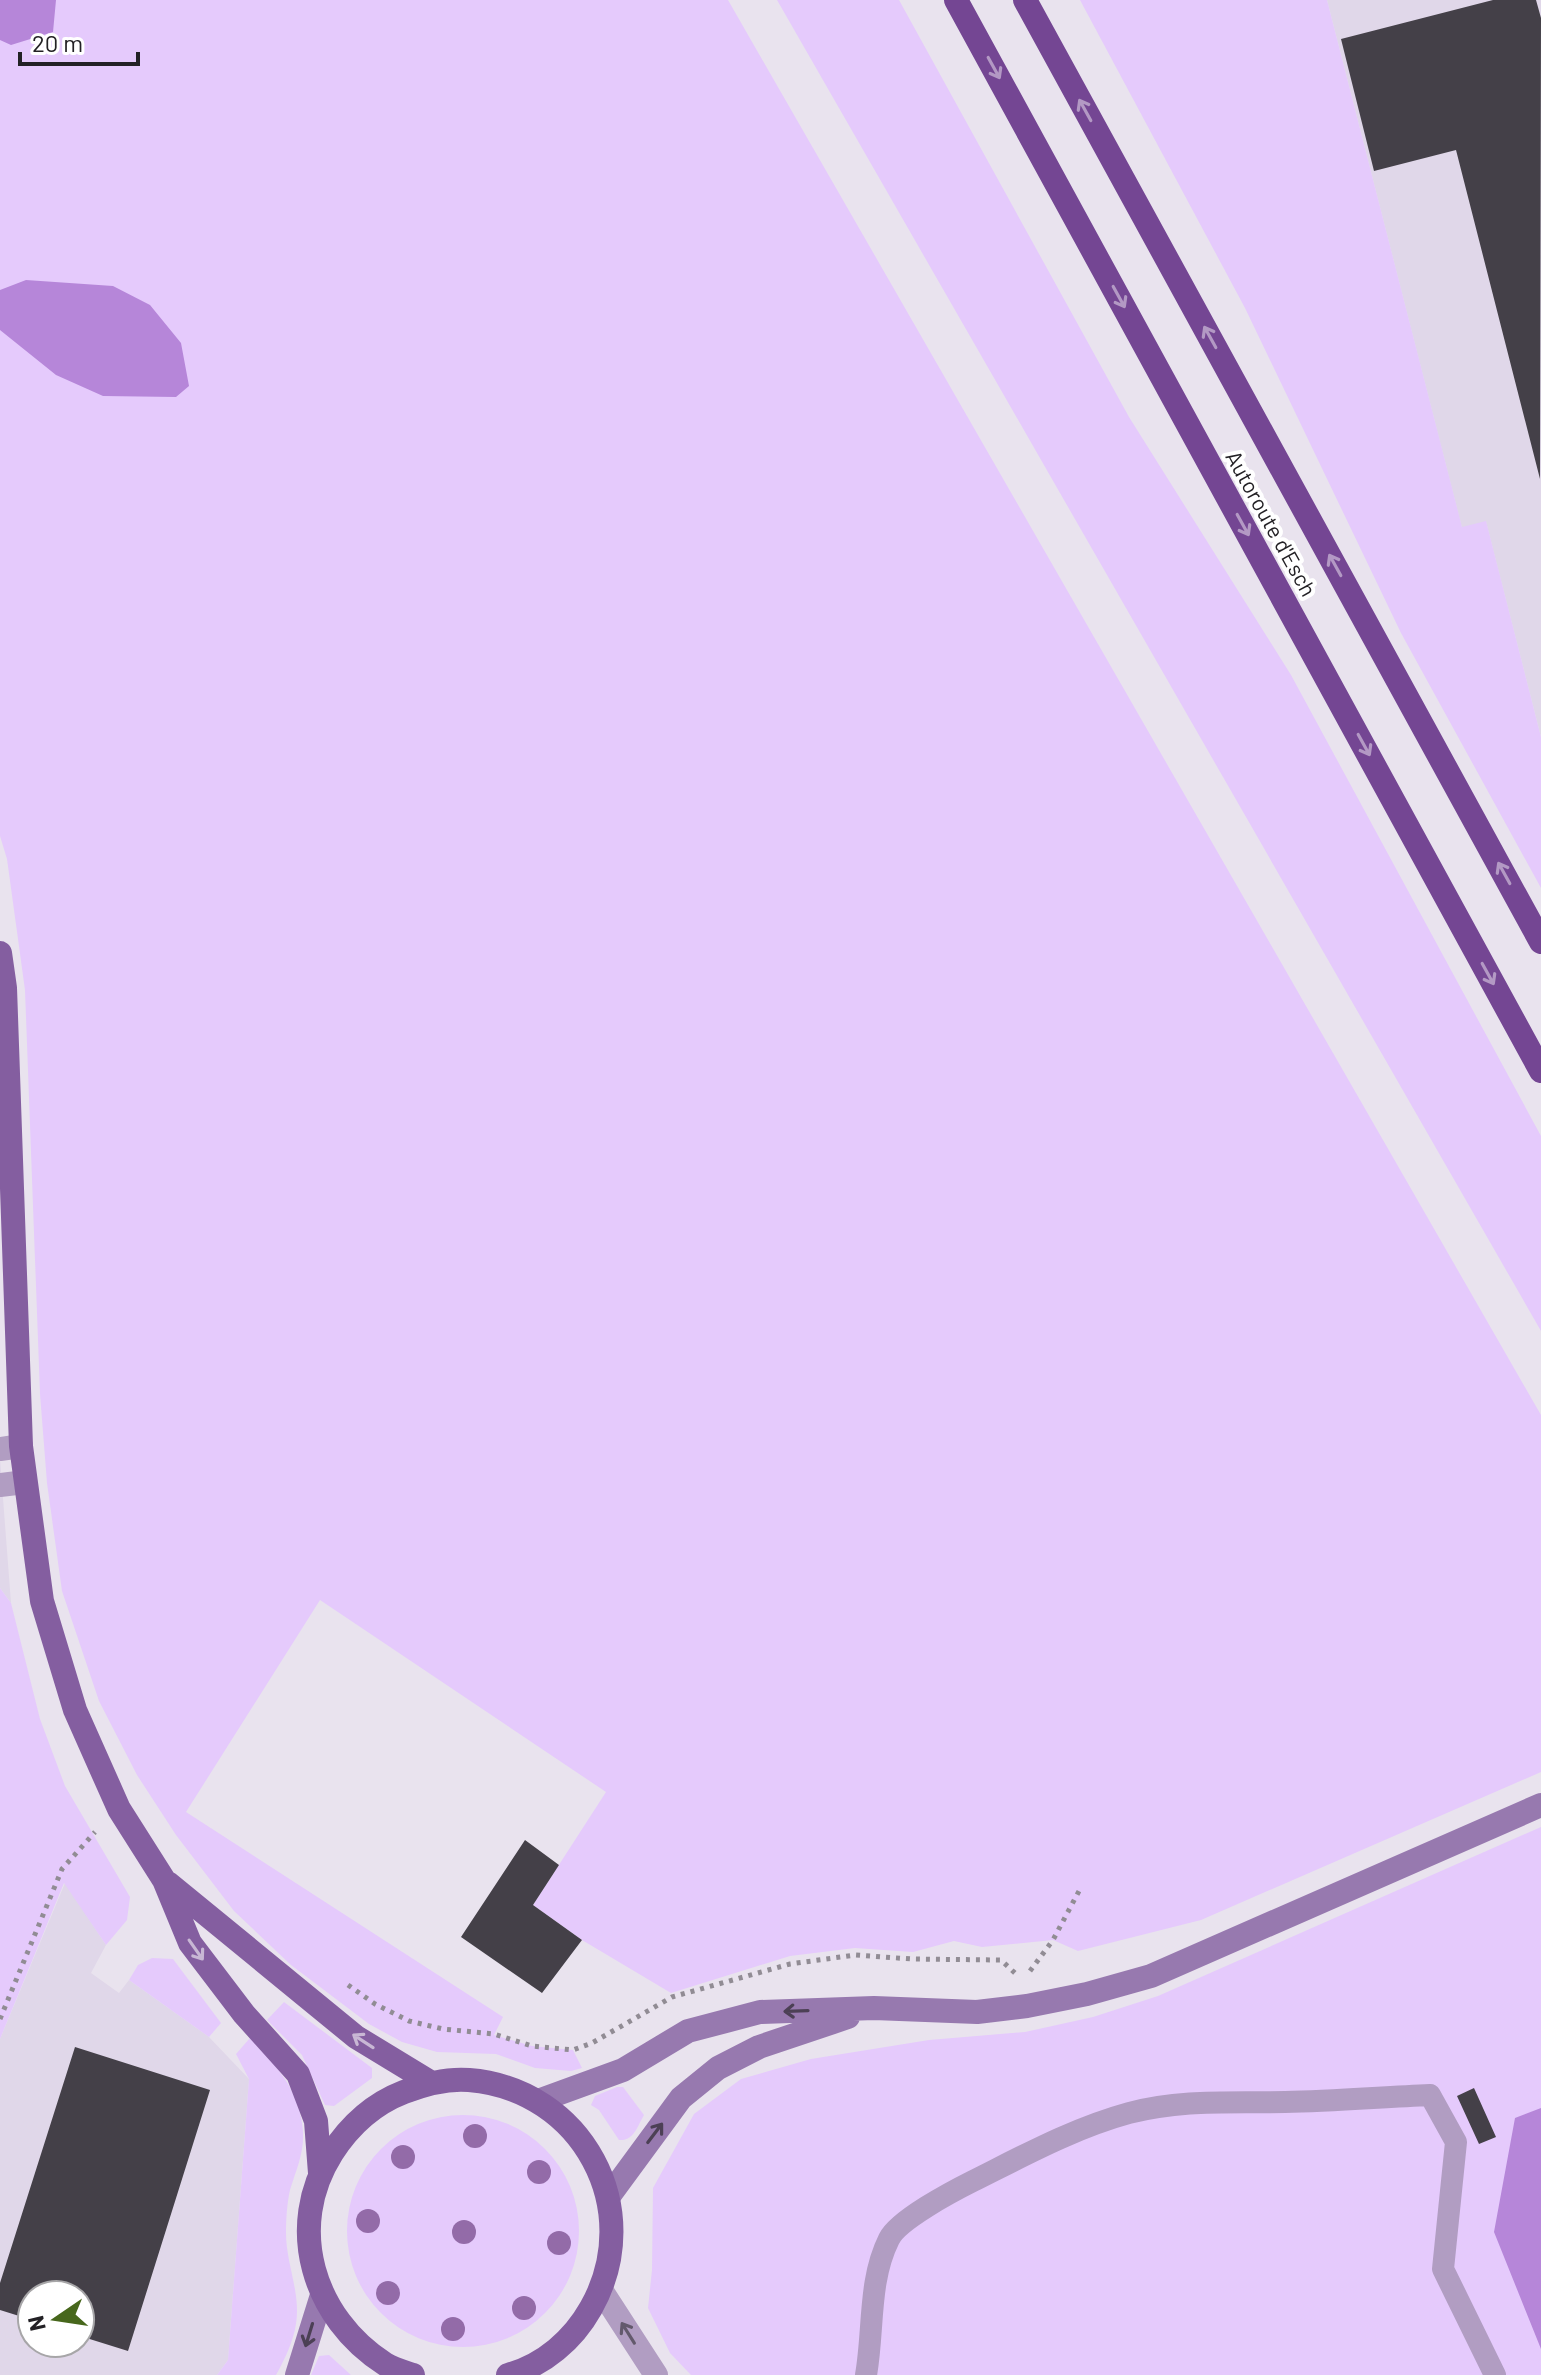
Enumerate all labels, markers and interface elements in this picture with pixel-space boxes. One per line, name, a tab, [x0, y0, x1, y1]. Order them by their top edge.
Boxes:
scale bar	[20, 16, 138, 66]
text: 20 m	[32, 28, 83, 57]
one-way arrow	[987, 56, 1002, 80]
one-way arrow	[1077, 98, 1092, 122]
one-way arrow	[1111, 284, 1127, 308]
one-way arrow	[1202, 326, 1218, 350]
street label: Autoroute d'Esch	[1221, 446, 1323, 600]
one-way arrow	[1236, 512, 1252, 536]
one-way arrow	[1327, 554, 1343, 578]
one-way arrow	[1356, 733, 1372, 757]
one-way arrow	[1495, 862, 1511, 886]
one-way arrow	[1481, 961, 1496, 985]
one-way arrow	[188, 1939, 204, 1961]
one-way arrow	[783, 2003, 810, 2018]
one-way arrow	[352, 2033, 375, 2049]
one-way arrow	[647, 2123, 663, 2145]
north arrow	[16, 2279, 96, 2359]
text: N	[21, 2314, 50, 2334]
one-way arrow	[301, 2322, 315, 2347]
one-way arrow	[620, 2322, 637, 2344]

